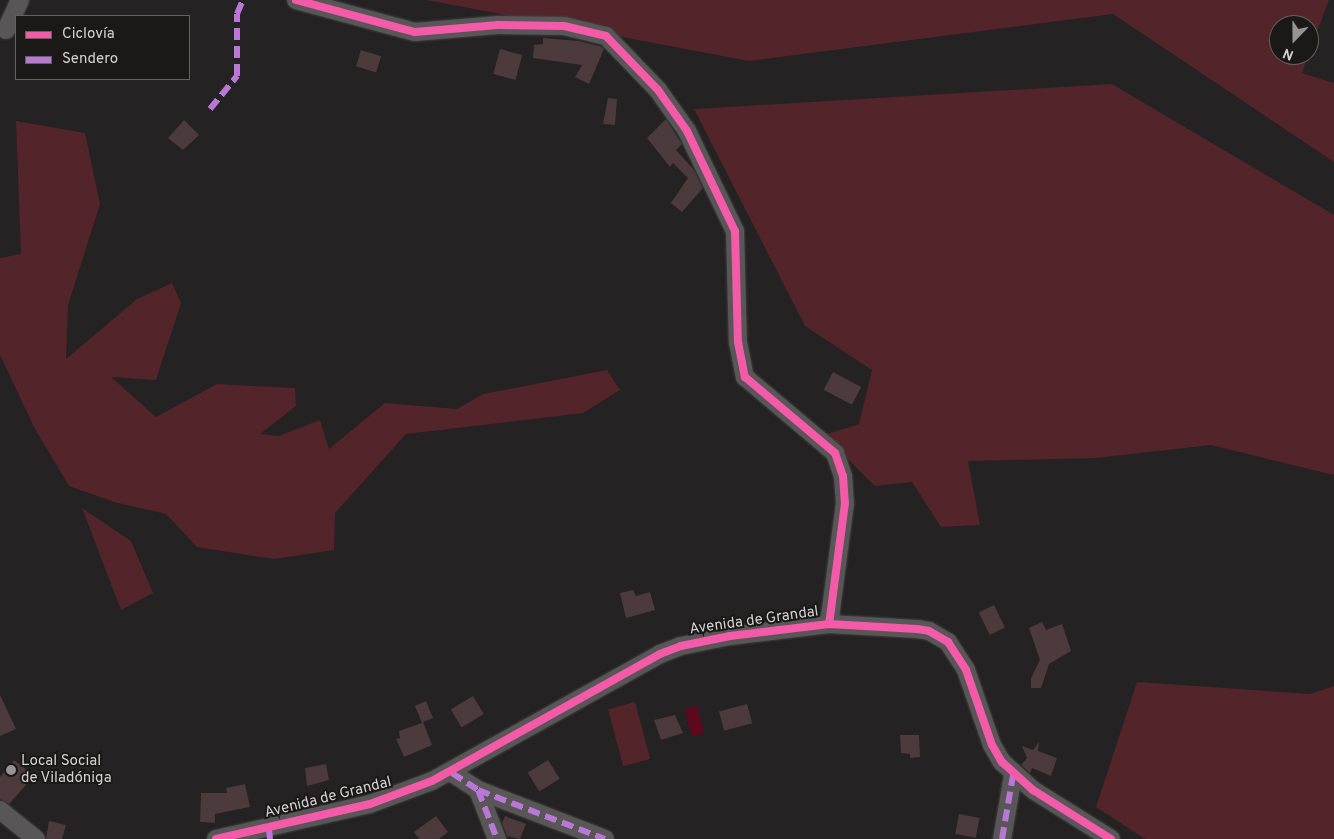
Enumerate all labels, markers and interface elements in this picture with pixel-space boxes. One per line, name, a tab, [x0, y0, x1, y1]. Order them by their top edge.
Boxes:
legend	[15, 15, 190, 80]
north arrow	[1269, 15, 1319, 65]
text: Ciclovía	[62, 25, 115, 44]
text: N	[1281, 44, 1296, 63]
text: Sendero	[62, 50, 118, 69]
street label: Avenida de Grandal	[688, 603, 820, 639]
place label: Local Social de Viladóniga	[21, 752, 112, 787]
marker: Local Social de Viladóniga	[5, 764, 17, 776]
street label: Avenida de Grandal	[263, 774, 393, 822]

